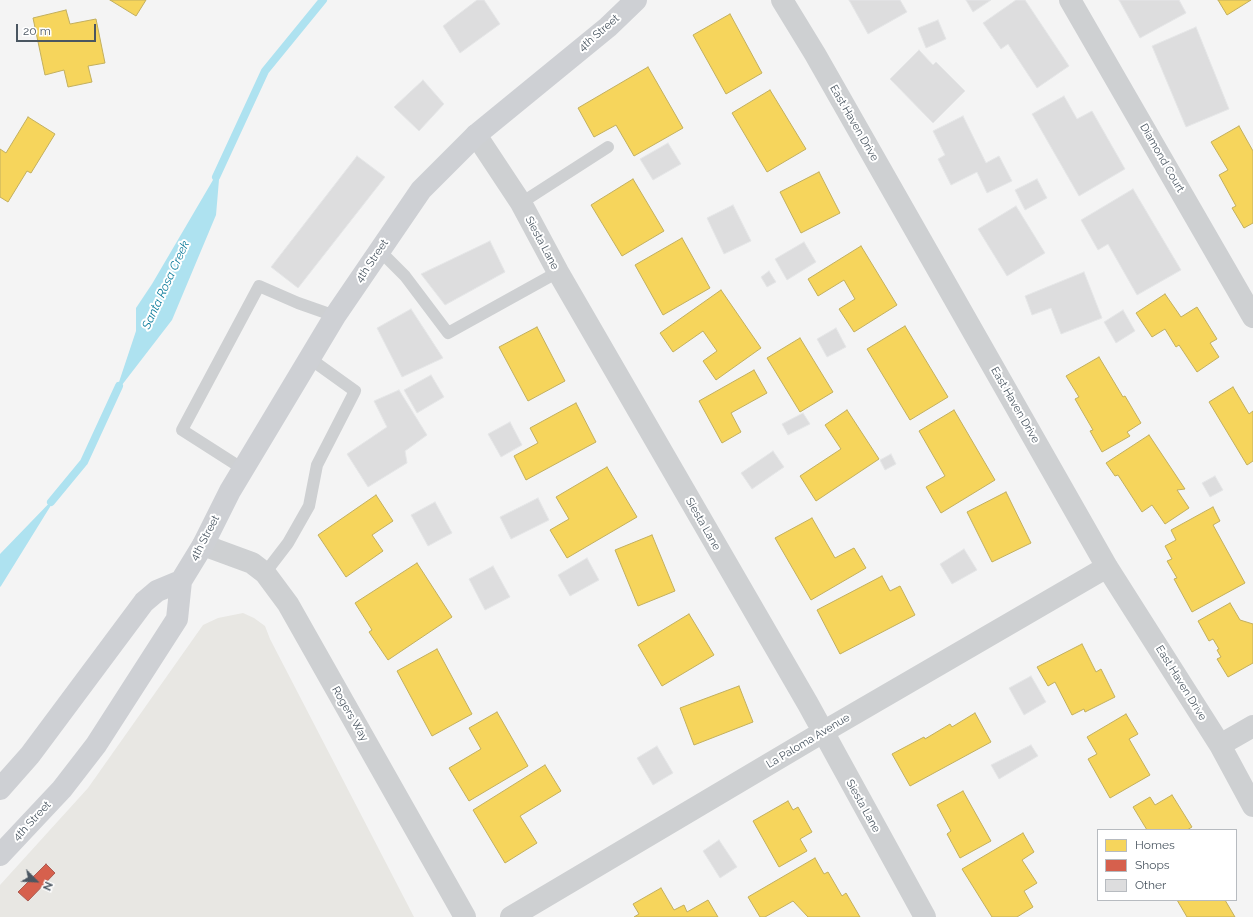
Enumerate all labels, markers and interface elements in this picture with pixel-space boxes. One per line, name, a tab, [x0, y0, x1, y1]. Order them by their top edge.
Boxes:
street label: 4th Street	[576, 12, 622, 54]
scale bar	[18, 16, 98, 42]
text: 20 m	[23, 24, 51, 38]
street label: East Haven Drive	[827, 82, 881, 164]
street label: Diamond Court	[1137, 121, 1187, 195]
street label: Siesta Lane	[522, 214, 562, 272]
street label: 4th Street	[353, 237, 391, 285]
water label: Santa Rosa Creek	[139, 239, 193, 331]
street label: East Haven Drive	[988, 364, 1042, 446]
street label: Siesta Lane	[683, 495, 723, 553]
street label: 4th Street	[188, 513, 222, 563]
street label: East Haven Drive	[1153, 643, 1209, 723]
street label: Rogers Way	[329, 684, 371, 744]
street label: La Paloma Avenue	[764, 711, 852, 771]
street label: Siesta Lane	[843, 777, 883, 835]
street label: 4th Street	[10, 798, 54, 844]
legend	[1097, 829, 1237, 901]
text: Homes	[1135, 838, 1175, 852]
text: Shops	[1135, 858, 1170, 872]
north arrow	[16, 861, 56, 901]
text: Other	[1135, 878, 1166, 892]
text: N	[40, 880, 55, 893]

